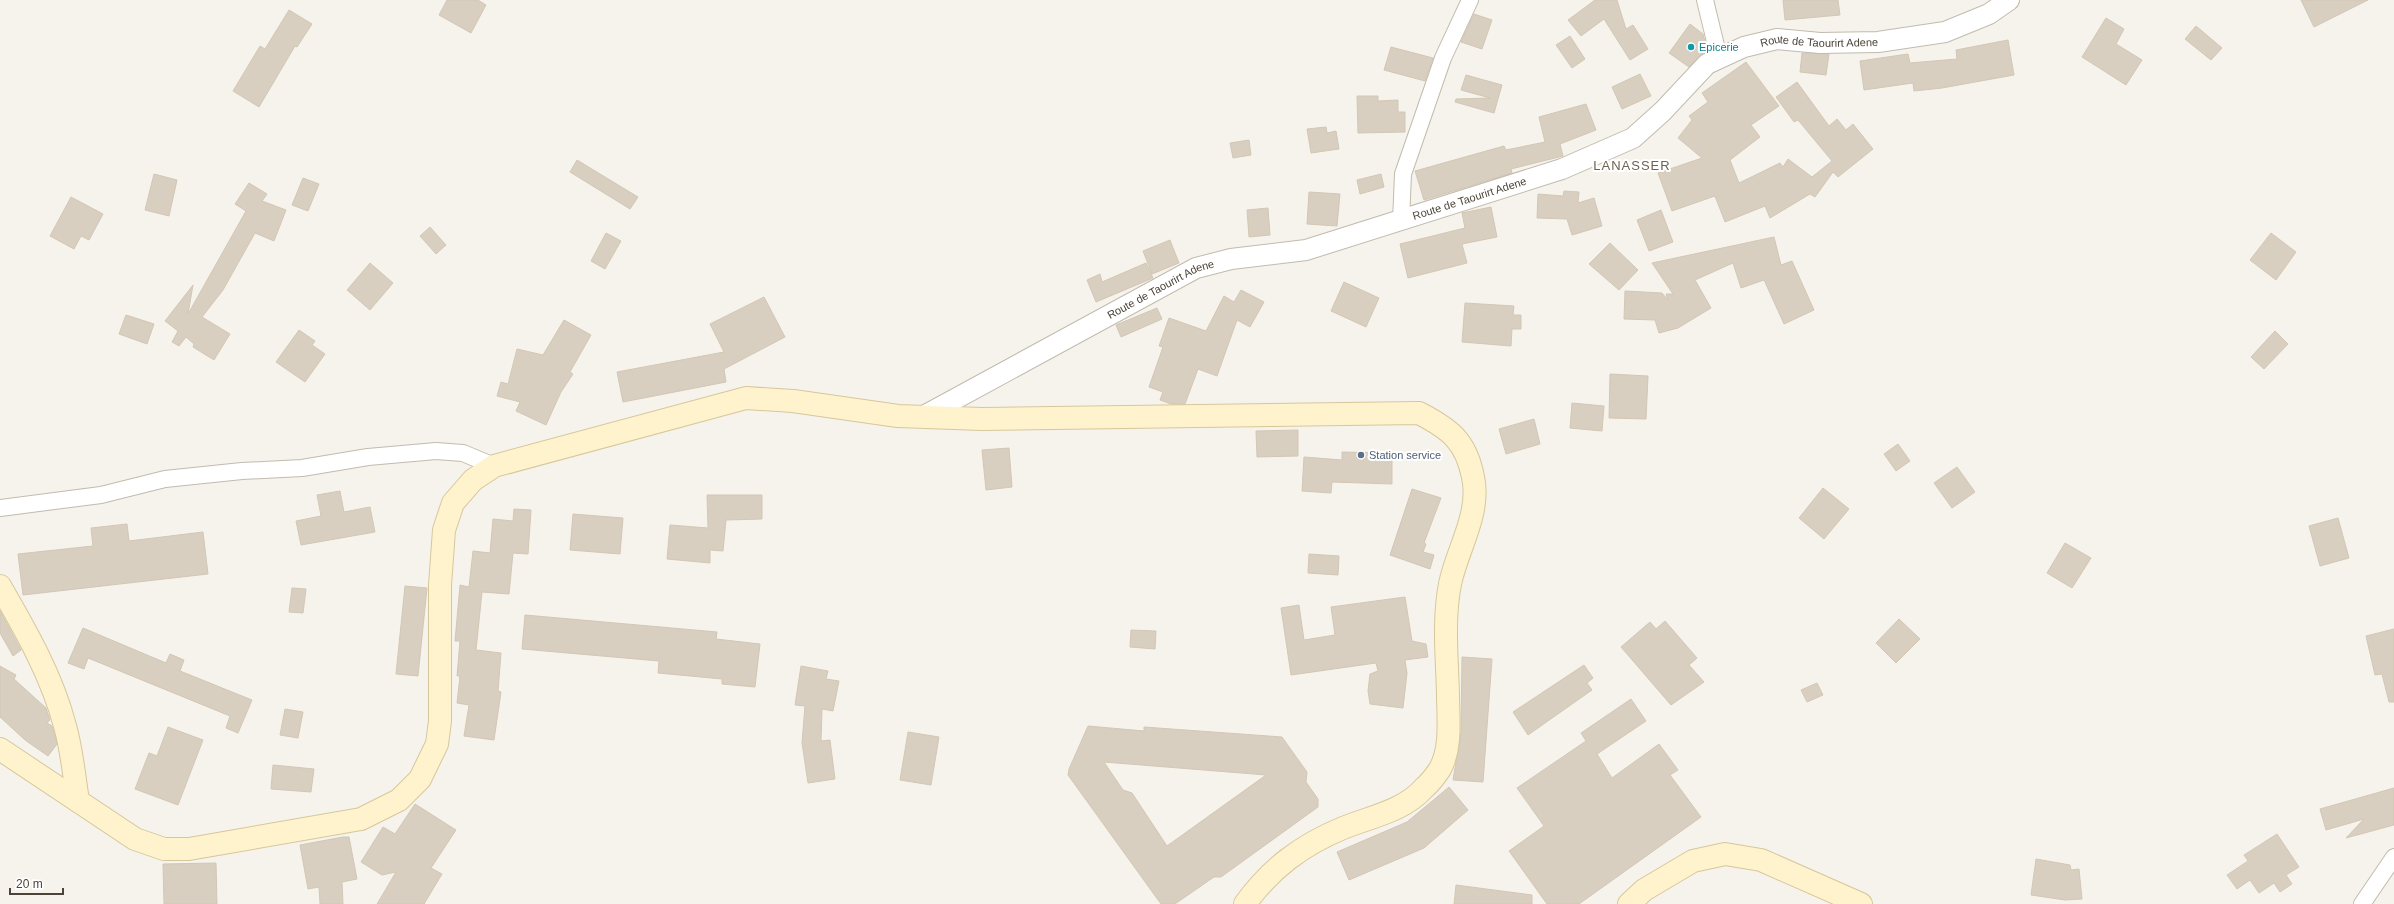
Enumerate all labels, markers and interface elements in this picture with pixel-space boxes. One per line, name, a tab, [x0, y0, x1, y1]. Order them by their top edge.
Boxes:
street label: Route de Taourirt Adene	[1759, 32, 1878, 49]
place label: Epicerie	[1699, 41, 1739, 53]
marker: Epicerie	[1686, 42, 1696, 52]
district label: LANASSER	[1593, 158, 1671, 173]
street label: Route de Taourirt Adene	[1411, 175, 1528, 222]
street label: Route de Taourirt Adene	[1105, 258, 1215, 321]
place label: Station service	[1369, 449, 1441, 461]
marker: Station service	[1356, 450, 1366, 460]
scale bar	[10, 870, 63, 896]
text: 20 m	[16, 877, 43, 891]

